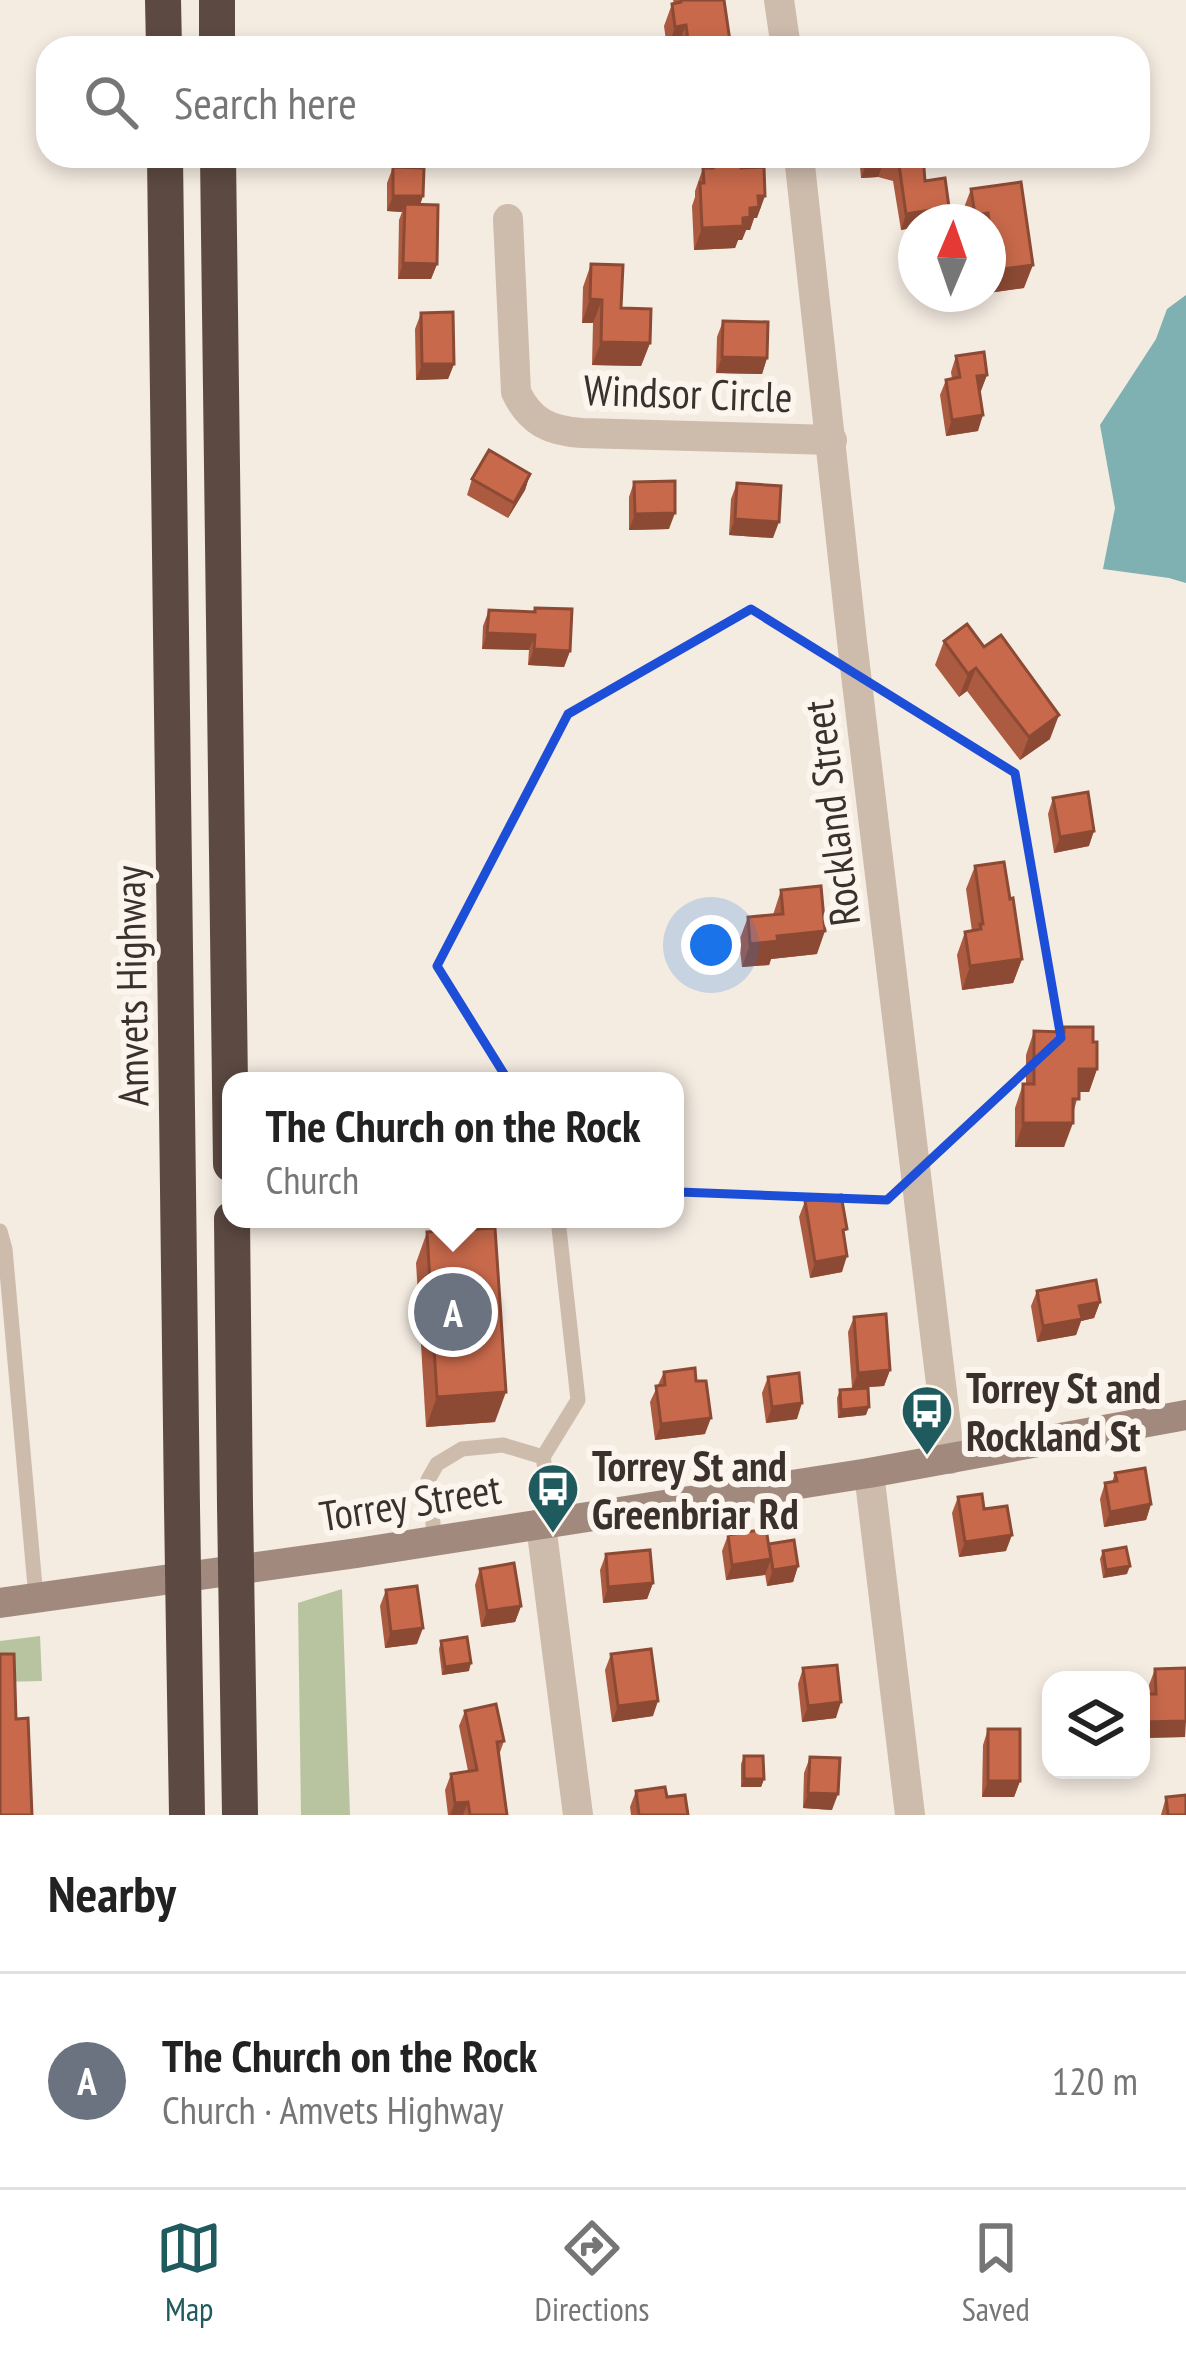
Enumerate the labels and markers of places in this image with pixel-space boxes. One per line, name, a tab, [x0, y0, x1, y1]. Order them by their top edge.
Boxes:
pin: A	[414, 1267, 492, 1357]
place label: Torrey St and Rockland St	[966, 1360, 1161, 1463]
bus stop icon: Torrey St and Rockland St	[899, 1383, 955, 1457]
place label: Torrey St and Greenbriar Rd	[592, 1438, 799, 1541]
bus stop icon: Torrey St and Greenbriar Rd	[525, 1461, 581, 1535]

